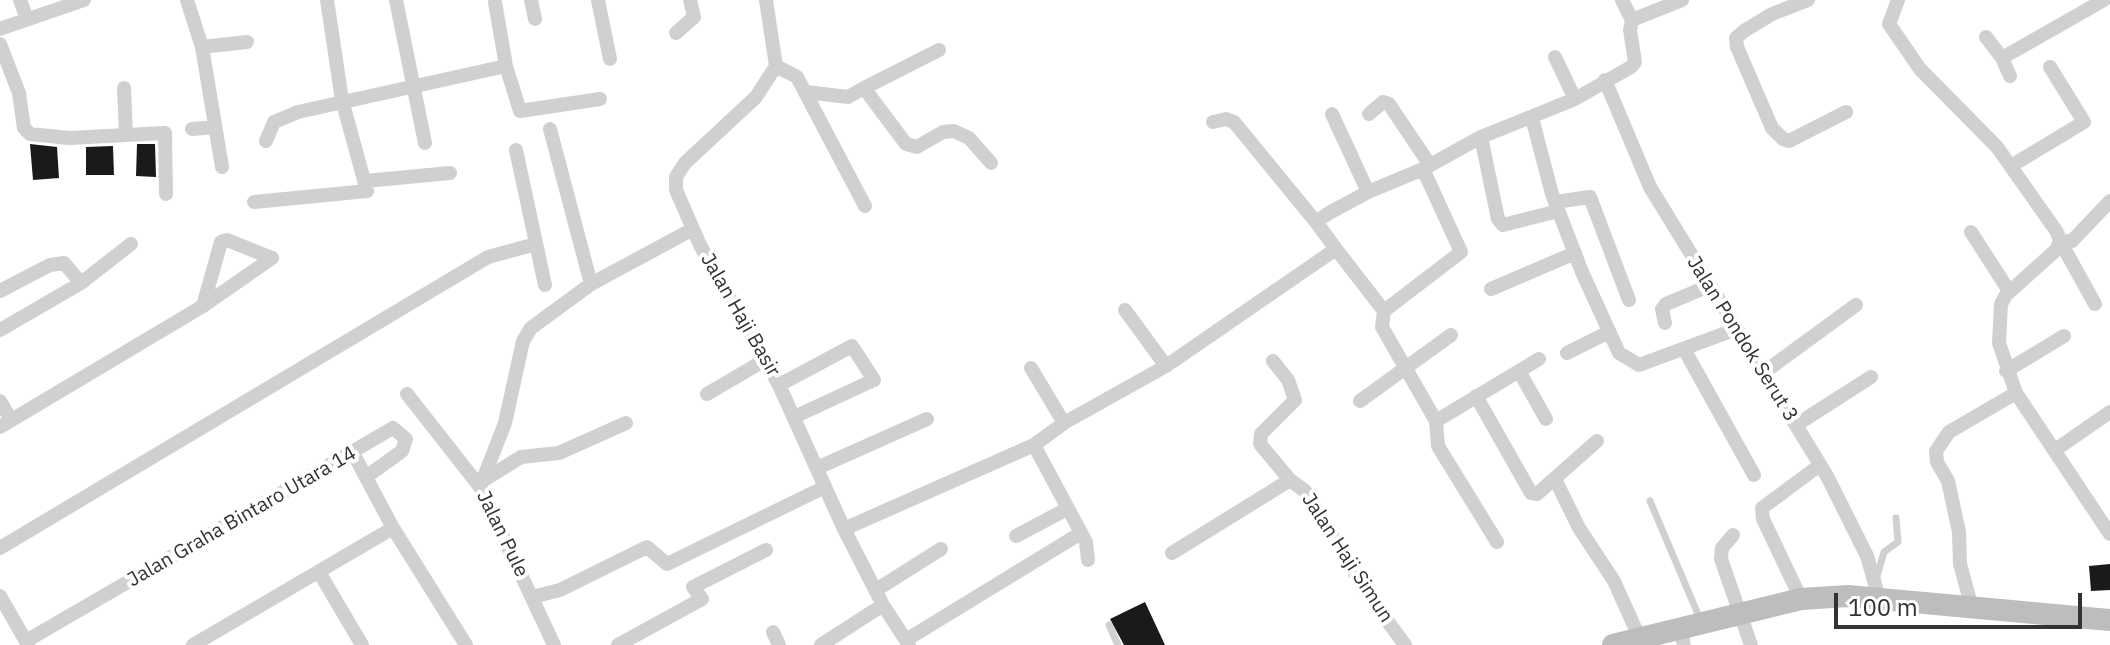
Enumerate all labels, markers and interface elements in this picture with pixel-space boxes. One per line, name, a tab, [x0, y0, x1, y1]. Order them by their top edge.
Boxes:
street label: Jalan Haji Basir	[695, 249, 785, 381]
street label: Jalan Pondok Serut 3	[1681, 252, 1803, 426]
street label: Jalan Graha Bintaro Utara 14	[123, 442, 361, 592]
street label: Jalan Pule	[471, 487, 533, 581]
street label: Jalan Haji Simun	[1296, 489, 1398, 627]
scale bar	[1838, 577, 2086, 627]
text: 100 m	[1848, 591, 1918, 623]

